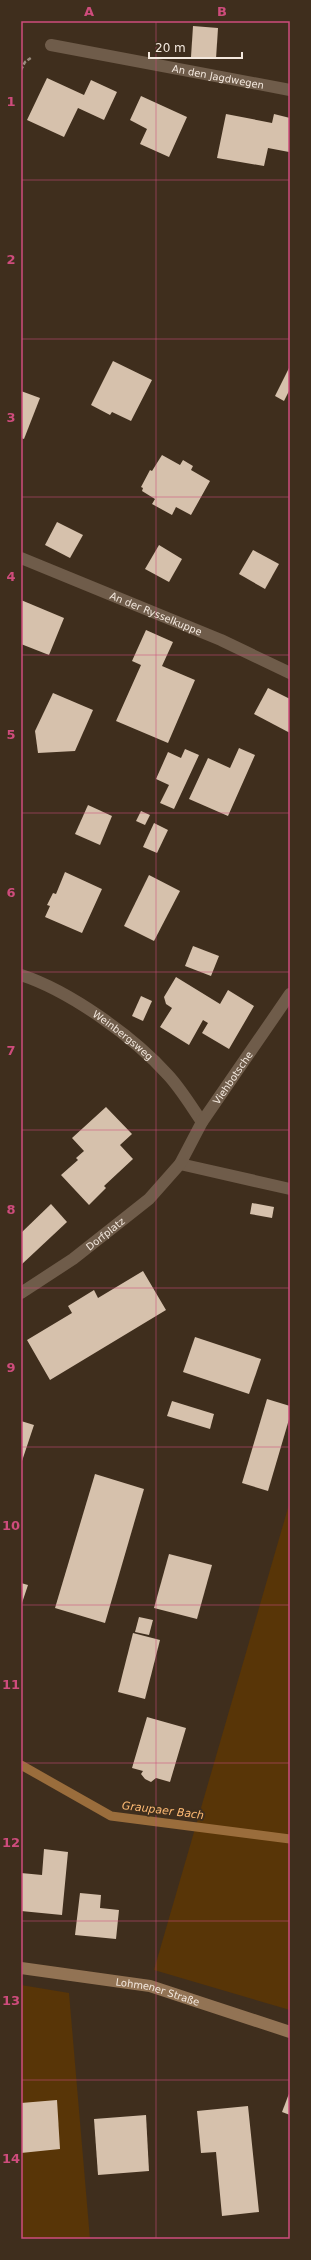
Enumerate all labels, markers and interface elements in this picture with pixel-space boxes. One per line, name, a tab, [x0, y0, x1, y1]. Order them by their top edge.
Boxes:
text: A	[84, 4, 94, 19]
text: B	[217, 4, 227, 19]
scale bar	[149, 34, 242, 60]
text: 20 m	[155, 41, 186, 55]
street label: An den Jagdwegen	[171, 63, 265, 91]
text: 1	[6, 94, 16, 109]
text: 2	[6, 252, 16, 267]
text: 3	[6, 410, 16, 425]
text: 4	[6, 569, 16, 584]
street label: An der Rysselkuppe	[108, 590, 204, 638]
text: 5	[6, 727, 16, 742]
text: 6	[6, 885, 16, 900]
street label: Weinbergsweg	[91, 1008, 155, 1063]
text: 7	[6, 1043, 16, 1058]
street label: Viehbotsche	[211, 1049, 255, 1106]
text: 8	[6, 1202, 16, 1217]
street label: Dorfplatz	[84, 1216, 127, 1253]
text: 9	[6, 1360, 16, 1375]
text: 10	[2, 1518, 20, 1533]
text: 11	[2, 1677, 20, 1692]
water label: Graupaer Bach	[121, 1799, 205, 1822]
text: 12	[2, 1835, 20, 1850]
street label: Lohmener Straße	[115, 1976, 201, 2008]
text: 13	[2, 1993, 20, 2008]
text: 14	[2, 2151, 20, 2166]

